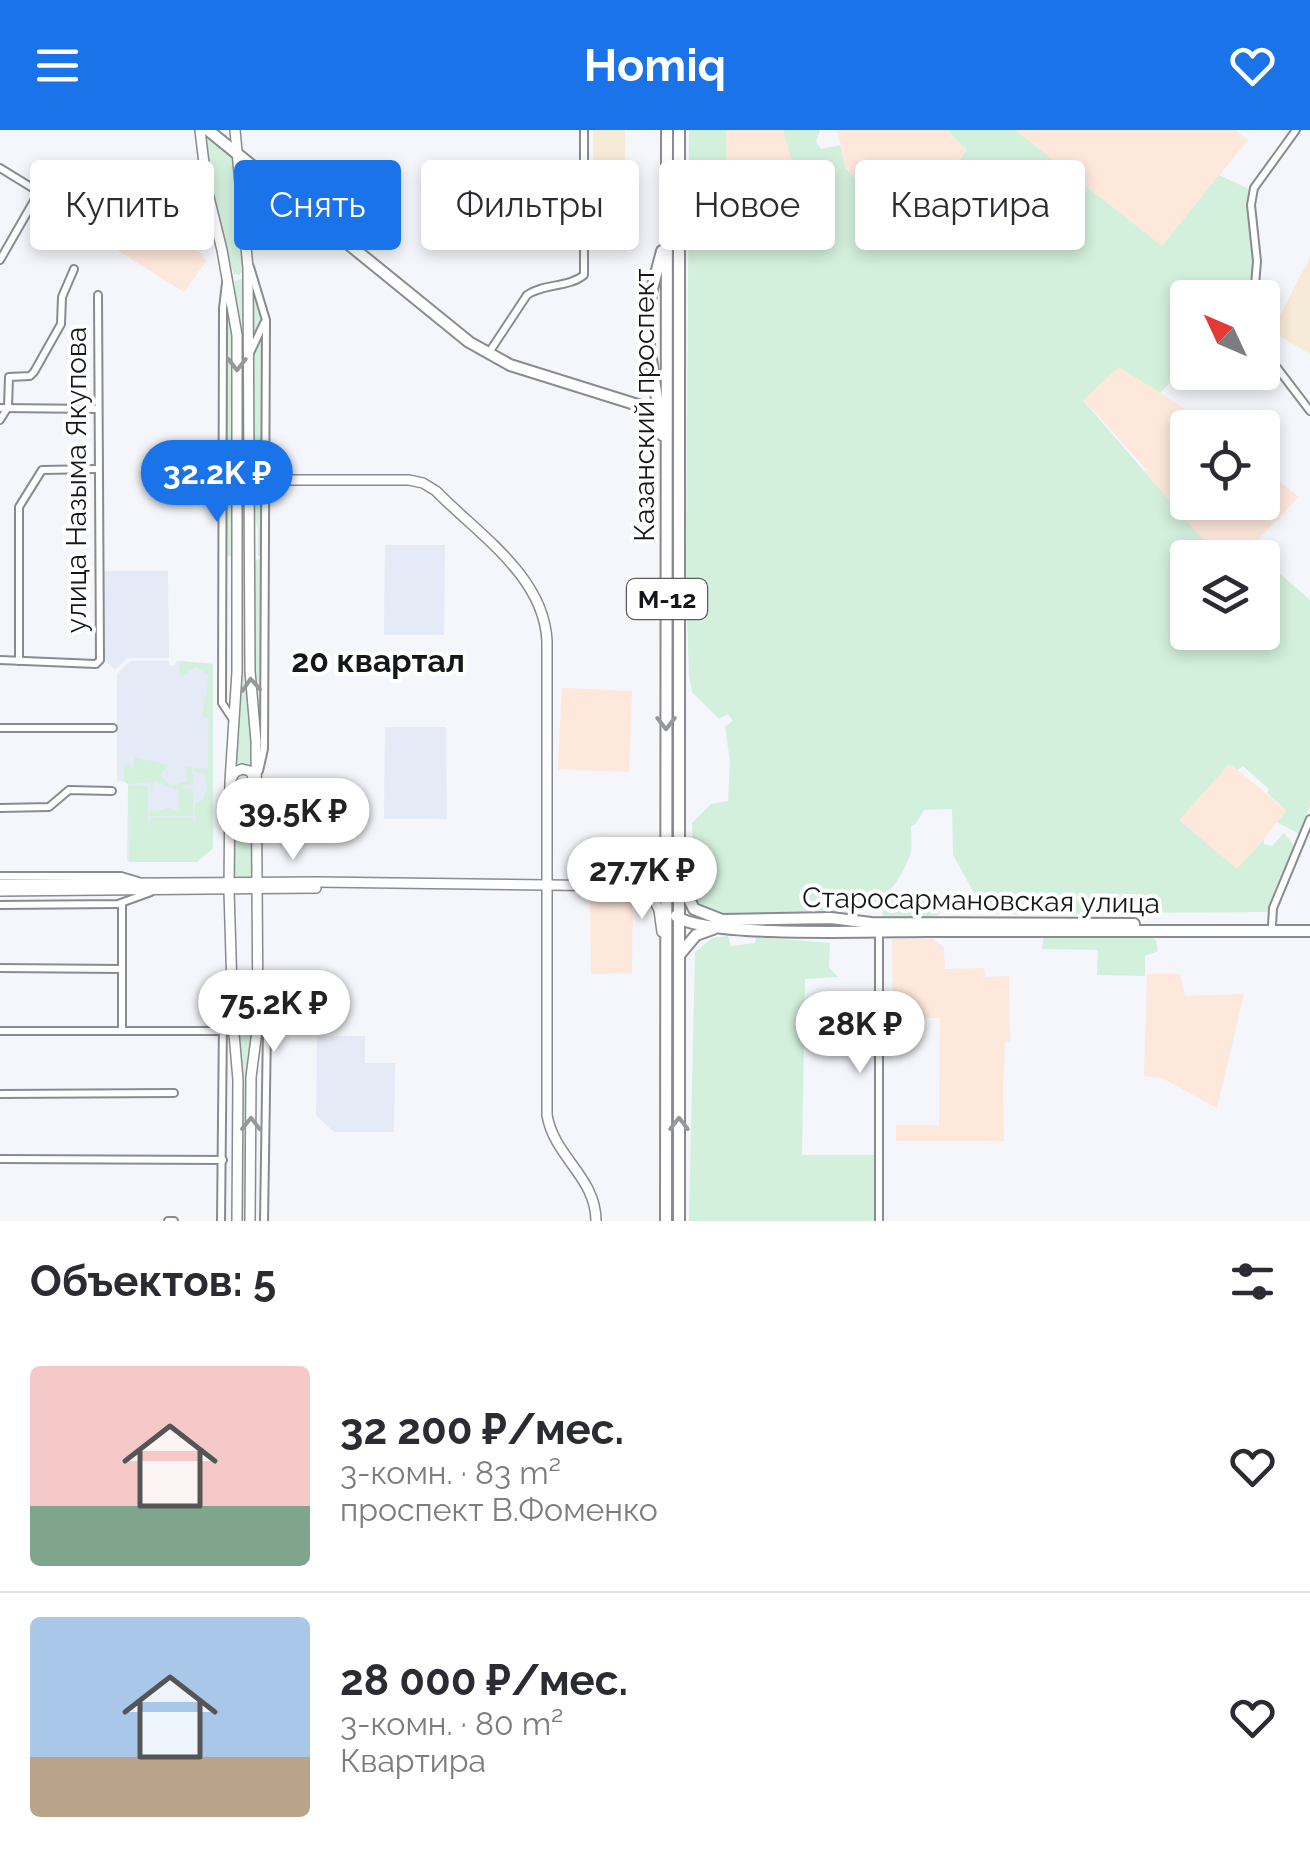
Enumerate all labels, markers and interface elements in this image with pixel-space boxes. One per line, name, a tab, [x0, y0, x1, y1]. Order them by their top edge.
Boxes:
icon: menu	[30, 38, 85, 93]
icon: heart	[1225, 38, 1280, 93]
text: Homiq	[584, 39, 726, 92]
chip: Купить	[30, 160, 214, 250]
chip: Снять	[234, 160, 401, 250]
chip: Фильтры	[421, 160, 639, 250]
chip: Новое	[659, 160, 835, 250]
chip: Квартира	[855, 160, 1085, 250]
street label: Казанский проспект	[628, 268, 661, 542]
north arrow	[1170, 280, 1280, 390]
map controls	[1170, 280, 1280, 650]
street label: улица Назыма Якупова	[60, 327, 93, 633]
one-way arrow	[226, 358, 248, 373]
button: locate	[1170, 410, 1280, 520]
pin: 32.2K ₽	[125, 440, 309, 525]
text: 32.2K ₽	[163, 454, 271, 491]
button: layers	[1170, 540, 1280, 650]
road number: М-12	[627, 579, 707, 619]
district label: 20 квартал	[291, 642, 465, 679]
one-way arrow	[241, 676, 262, 692]
one-way arrow	[655, 716, 677, 731]
pin: 39.5K ₽	[201, 778, 385, 863]
text: 39.5K ₽	[239, 792, 347, 829]
pin: 27.7K ₽	[550, 837, 734, 922]
text: 27.7K ₽	[589, 851, 695, 888]
street label: Старосармановская улица	[802, 881, 1160, 920]
pin: 75.2K ₽	[182, 970, 366, 1055]
text: 75.2K ₽	[220, 984, 328, 1021]
pin: 28K ₽	[790, 991, 930, 1076]
text: 28K ₽	[818, 1005, 902, 1042]
one-way arrow	[240, 1115, 262, 1130]
one-way arrow	[668, 1115, 690, 1130]
icon: filters	[1225, 1254, 1280, 1309]
text: Объектов: 5	[30, 1257, 276, 1306]
text: 32 200 ₽/мес.	[340, 1405, 624, 1454]
icon: home	[110, 1406, 230, 1526]
icon: heart	[1225, 1439, 1280, 1494]
text: 3-комн. · 83 m²	[340, 1454, 561, 1491]
text: проспект В.Фоменко	[340, 1491, 658, 1528]
text: 28 000 ₽/мес.	[340, 1656, 628, 1705]
icon: home	[110, 1657, 230, 1777]
icon: heart	[1225, 1690, 1280, 1745]
text: 3-комн. · 80 m²	[340, 1705, 563, 1742]
text: Квартира	[340, 1742, 486, 1779]

